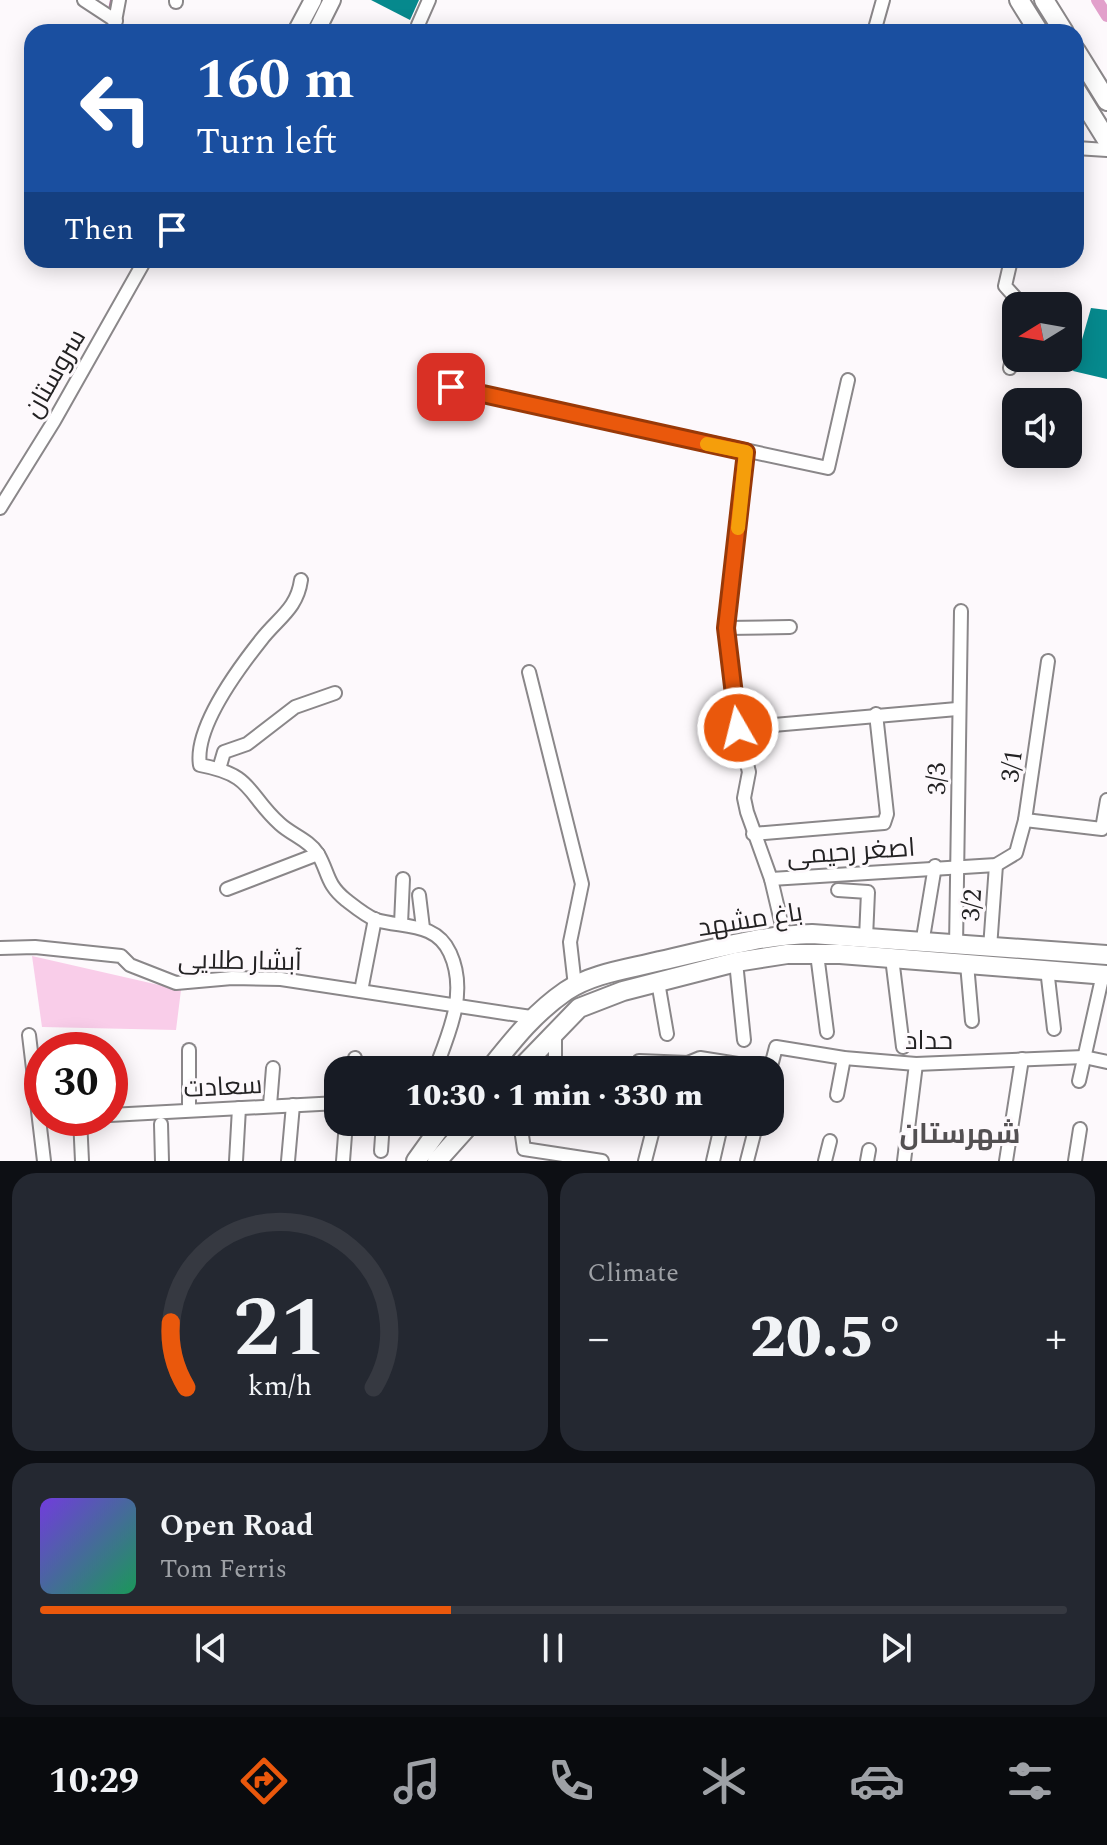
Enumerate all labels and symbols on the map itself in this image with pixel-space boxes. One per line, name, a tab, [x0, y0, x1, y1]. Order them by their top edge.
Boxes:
north arrow	[1002, 292, 1082, 372]
street label: سروستان	[13, 321, 96, 426]
pin	[417, 353, 485, 421]
position arrow	[696, 686, 780, 770]
street label: 3/1	[990, 747, 1034, 785]
street label: 3/3	[917, 762, 957, 796]
street label: اصغر رحیمی	[786, 828, 917, 876]
street label: 3/2	[951, 887, 993, 923]
street label: باغ مشهد	[695, 892, 805, 948]
street label: آبشار طلایی	[178, 940, 302, 982]
street label: حداد	[905, 1021, 953, 1061]
speed limit sign: 30	[24, 1032, 128, 1136]
street label: سعادت	[183, 1065, 263, 1109]
district label: شهرستان	[900, 1113, 1020, 1156]

